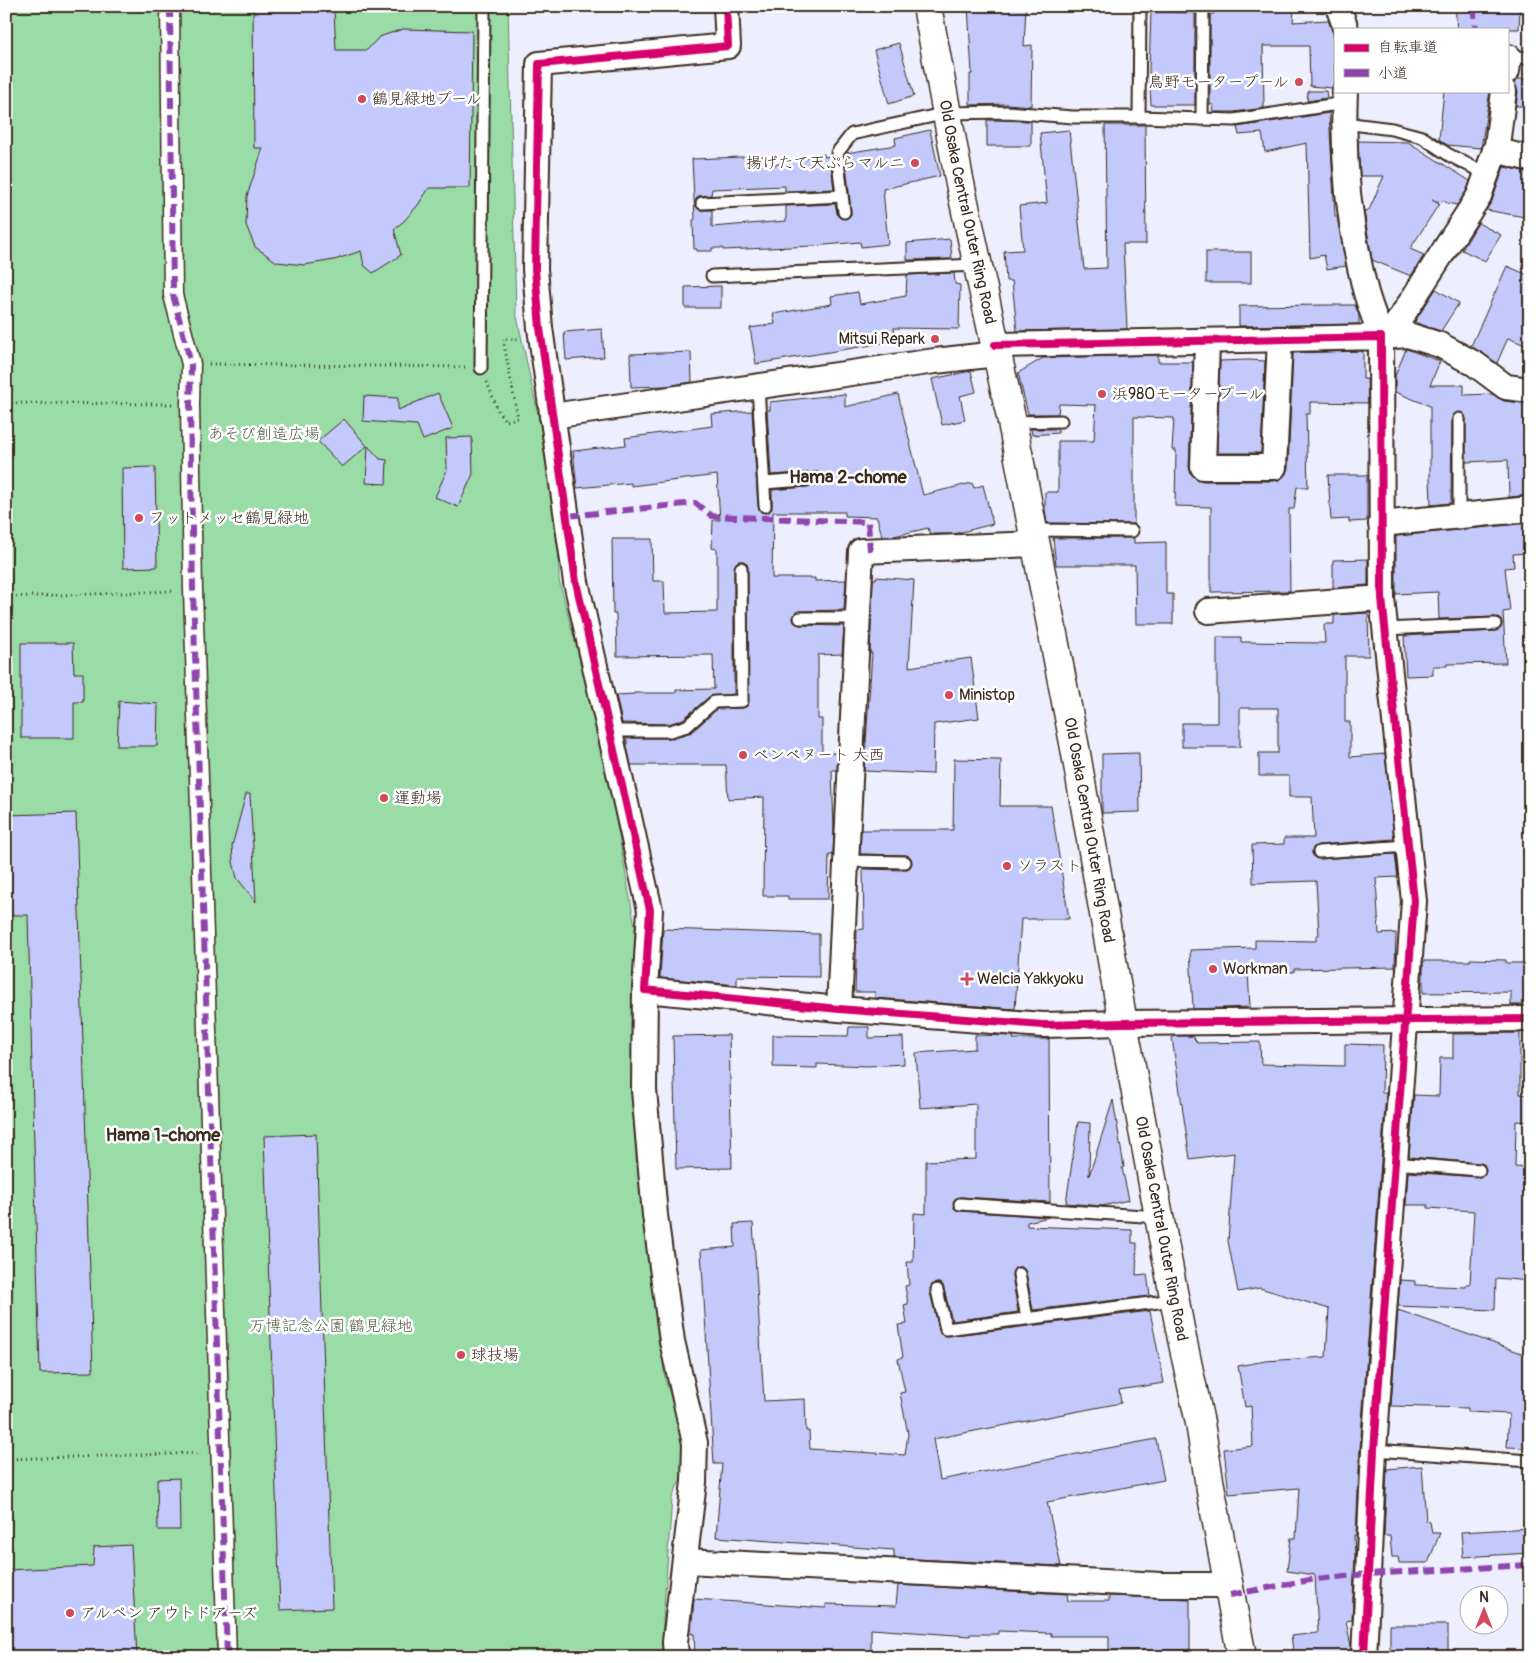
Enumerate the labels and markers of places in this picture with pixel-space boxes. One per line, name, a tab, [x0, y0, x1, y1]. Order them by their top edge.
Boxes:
place label: 鳥野モータープール	[1148, 72, 1289, 92]
marker: 鳥野モータープール	[1293, 76, 1305, 88]
place label: 鶴見緑地プール	[372, 89, 482, 109]
marker: 鶴見緑地プール	[356, 93, 368, 105]
place label: 揚げたて天ぷらマルニ	[746, 153, 905, 173]
marker: 揚げたて天ぷらマルニ	[909, 157, 921, 169]
place label: Mitsui Repark	[838, 329, 925, 349]
marker: Mitsui Repark	[929, 333, 941, 345]
place label: 浜980モータープール	[1112, 384, 1264, 404]
marker: 浜980モータープール	[1096, 388, 1108, 400]
place label: フットメッセ鶴見緑地	[149, 508, 309, 528]
marker: フットメッセ鶴見緑地	[133, 512, 145, 524]
place label: Ministop	[959, 685, 1015, 705]
marker: Ministop	[943, 689, 955, 701]
place label: ベンベヌート 大西	[753, 745, 884, 765]
marker: ベンベヌート 大西	[737, 749, 749, 761]
place label: 運動場	[394, 788, 442, 808]
marker: 運動場	[378, 792, 390, 804]
place label: ソラスト	[1017, 856, 1082, 876]
marker: ソラスト	[1001, 860, 1013, 872]
place label: Workman	[1223, 959, 1288, 979]
marker: Workman	[1207, 963, 1219, 975]
place label: Welcia Yakkyoku	[977, 969, 1084, 989]
marker: Welcia Yakkyoku	[961, 973, 973, 985]
place label: 球技場	[471, 1345, 519, 1365]
marker: 球技場	[455, 1349, 467, 1361]
place label: アルペン アウトドアーズ	[80, 1603, 257, 1623]
marker: アルペン アウトドアーズ	[64, 1607, 76, 1619]

